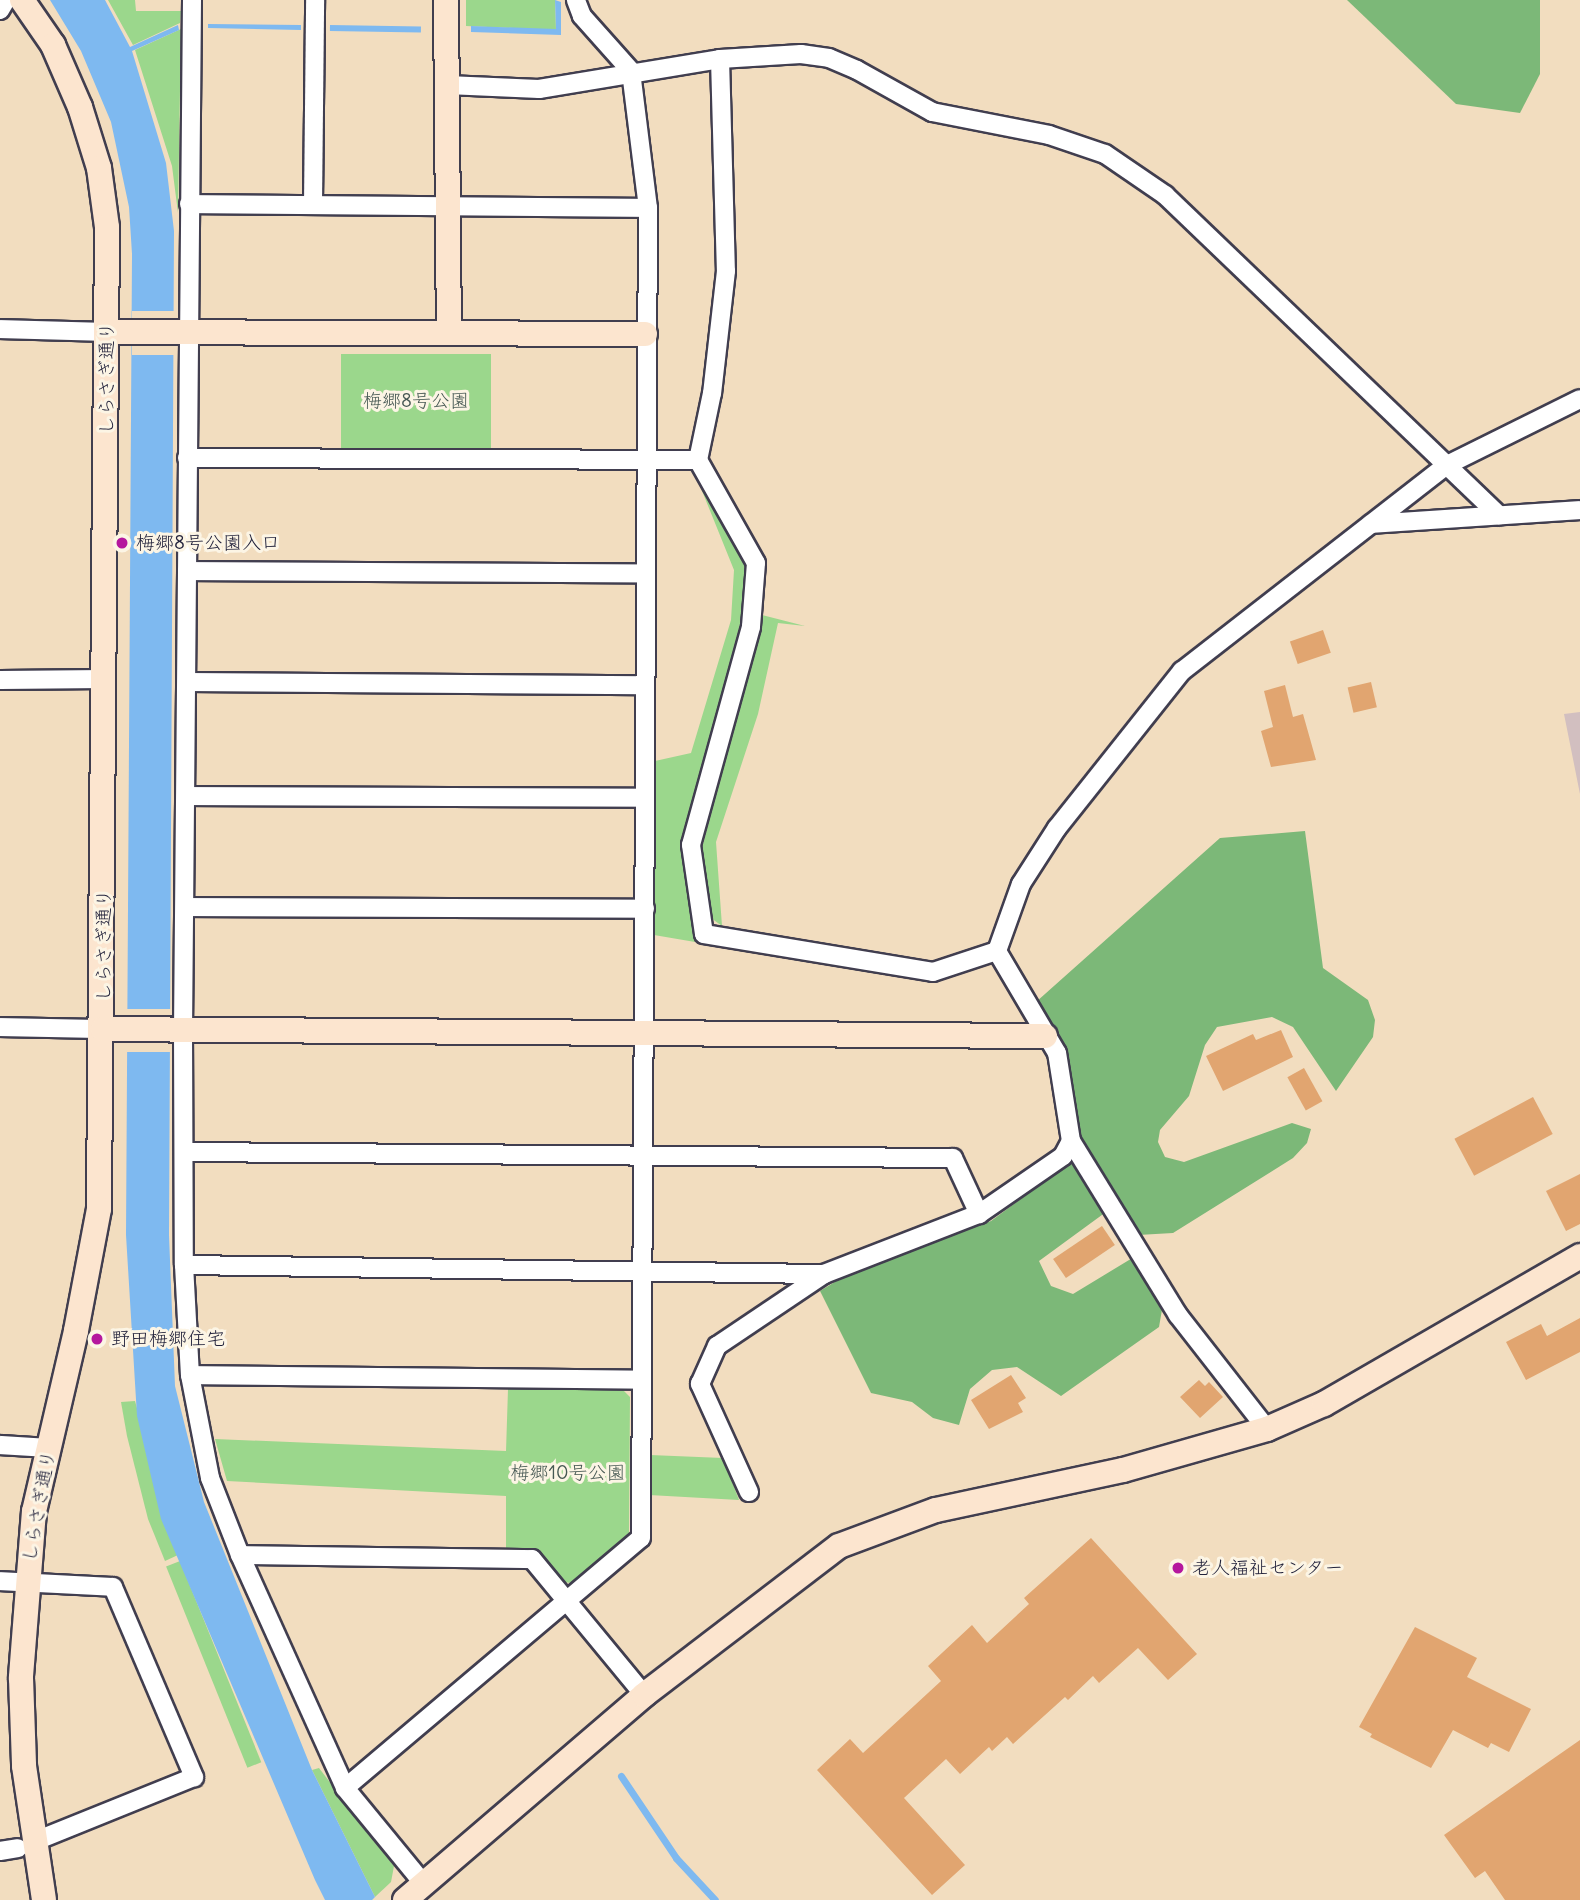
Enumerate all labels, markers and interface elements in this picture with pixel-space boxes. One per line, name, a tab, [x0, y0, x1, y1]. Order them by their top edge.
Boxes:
street label: しらさぎ通り	[96, 321, 118, 435]
park label: 梅郷8号公園	[363, 390, 469, 412]
place label: 梅郷8号公園入口	[136, 532, 280, 554]
marker: 梅郷8号公園入口	[114, 535, 130, 551]
street label: しらさぎ通り	[93, 888, 115, 1002]
place label: 野田梅郷住宅	[111, 1328, 225, 1350]
marker: 野田梅郷住宅	[89, 1331, 105, 1347]
street label: しらさぎ通り	[18, 1448, 60, 1564]
park label: 梅郷10号公園	[510, 1462, 626, 1484]
place label: 老人福祉センター	[1192, 1557, 1344, 1579]
marker: 老人福祉センター	[1170, 1560, 1186, 1576]

